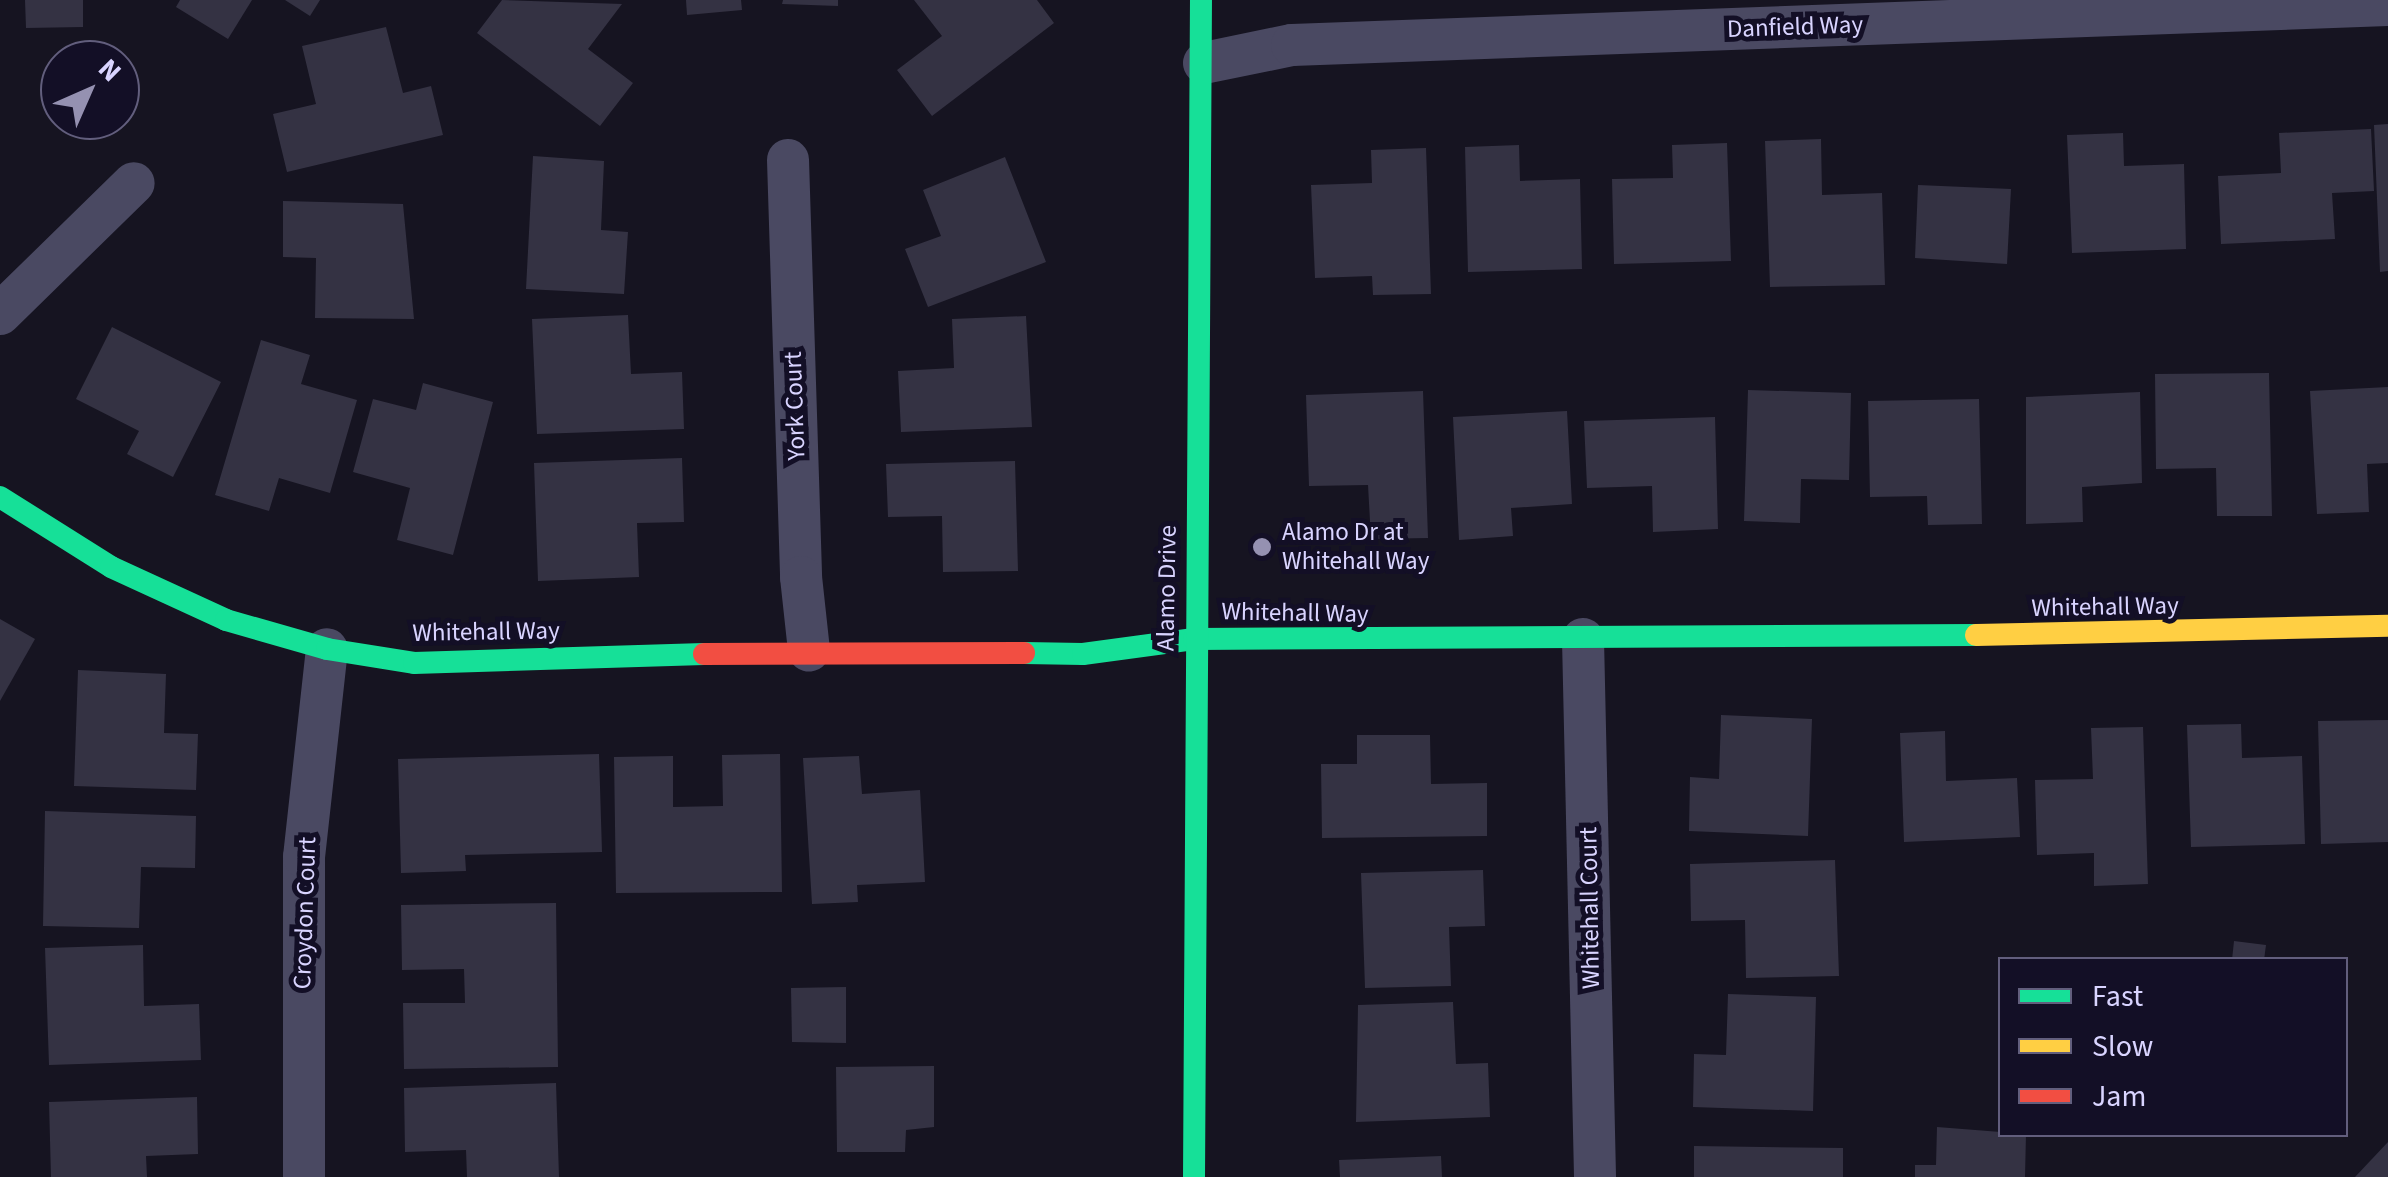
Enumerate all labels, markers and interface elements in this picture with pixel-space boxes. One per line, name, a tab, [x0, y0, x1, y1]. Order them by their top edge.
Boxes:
street label: Danfield Way	[1726, 10, 1864, 44]
north arrow	[40, 40, 140, 140]
text: N	[89, 49, 131, 91]
street label: York Court	[778, 351, 812, 461]
place label: Alamo Dr at Whitehall Way	[1282, 518, 1429, 577]
street label: Alamo Drive	[1151, 525, 1183, 651]
marker: Alamo Dr at Whitehall Way	[1251, 536, 1273, 558]
street label: Whitehall Way	[2031, 591, 2179, 623]
street label: Whitehall Way	[1221, 597, 1369, 629]
street label: Whitehall Way	[412, 616, 560, 648]
street label: Whitehall Court	[1574, 827, 1606, 989]
street label: Croydon Court	[287, 836, 323, 990]
legend	[1998, 957, 2348, 1137]
text: Fast	[2092, 975, 2143, 1018]
text: Slow	[2092, 1025, 2153, 1068]
text: Jam	[2092, 1075, 2146, 1118]

